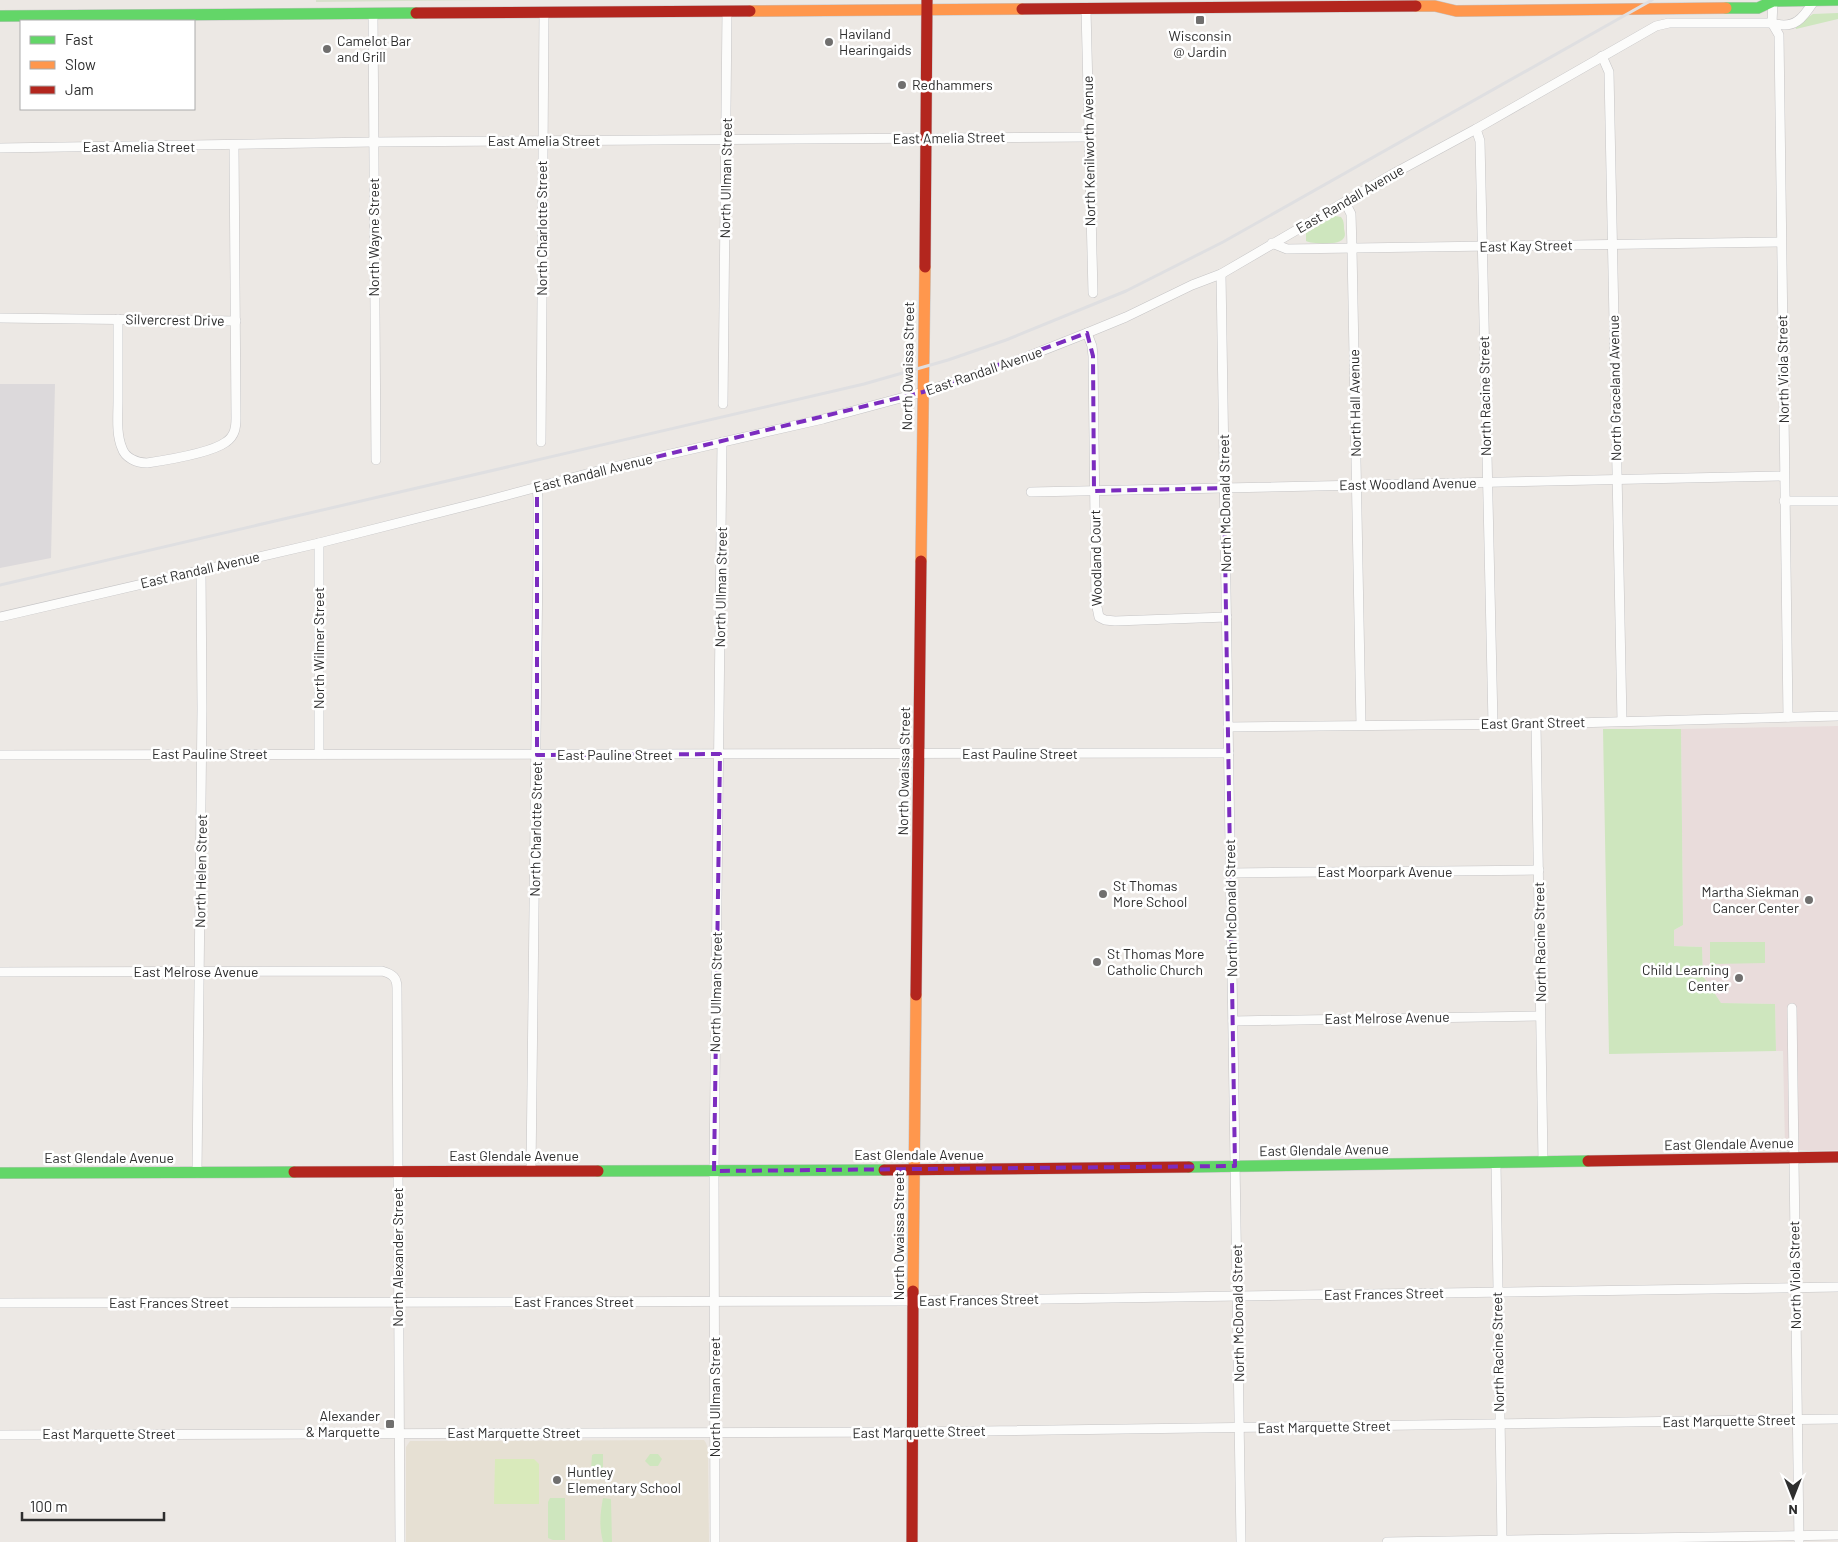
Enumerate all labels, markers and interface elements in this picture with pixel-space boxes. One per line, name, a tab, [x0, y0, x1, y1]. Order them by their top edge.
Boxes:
marker: Wisconsin @ Jardin	[1194, 14, 1206, 26]
legend	[20, 20, 195, 110]
place label: Haviland Hearingaids	[839, 25, 912, 58]
place label: Wisconsin @ Jardin	[1169, 27, 1231, 60]
text: Fast	[65, 30, 93, 48]
place label: Camelot Bar and Grill	[337, 32, 411, 65]
marker: Haviland Hearingaids	[823, 36, 835, 48]
marker: Camelot Bar and Grill	[321, 43, 333, 55]
text: Slow	[65, 55, 96, 73]
place label: Redhammers	[912, 76, 993, 93]
street label: North Kenilworth Avenue	[1079, 76, 1098, 226]
marker: Redhammers	[896, 79, 908, 91]
text: Jam	[65, 80, 94, 98]
street label: North Ullman Street	[716, 118, 735, 238]
street label: East Amelia Street	[893, 128, 1005, 147]
street label: East Amelia Street	[488, 132, 600, 149]
street label: East Amelia Street	[83, 138, 195, 155]
street label: North Charlotte Street	[533, 160, 550, 296]
street label: East Randall Avenue	[1293, 161, 1407, 236]
street label: North Wayne Street	[365, 178, 382, 296]
street label: East Kay Street	[1479, 236, 1573, 255]
street label: North Owaissa Street	[898, 302, 917, 430]
street label: Silvercrest Drive	[125, 310, 225, 329]
street label: North Graceland Avenue	[1605, 315, 1624, 461]
street label: North Viola Street	[1773, 315, 1792, 423]
street label: North Racine Street	[1475, 336, 1494, 456]
street label: East Randall Avenue	[923, 343, 1044, 398]
street label: North Hall Avenue	[1345, 349, 1364, 457]
street label: North McDonald Street	[1215, 434, 1234, 572]
street label: East Randall Avenue	[532, 450, 654, 496]
street label: East Woodland Avenue	[1339, 474, 1477, 493]
street label: Woodland Court	[1086, 509, 1105, 607]
street label: North Ullman Street	[711, 527, 730, 647]
street label: East Randall Avenue	[139, 548, 261, 592]
street label: North Wilmer Street	[310, 587, 327, 709]
street label: North Owaissa Street	[894, 707, 913, 835]
street label: East Grant Street	[1480, 713, 1585, 732]
street label: East Pauline Street	[152, 745, 268, 762]
street label: East Pauline Street	[962, 745, 1078, 762]
street label: East Pauline Street	[557, 746, 673, 763]
street label: North Charlotte Street	[526, 761, 545, 897]
street label: North Helen Street	[191, 814, 210, 928]
street label: North McDonald Street	[1221, 839, 1240, 977]
street label: East Moorpark Avenue	[1318, 863, 1452, 880]
place label: St Thomas More School	[1113, 877, 1187, 910]
street label: North Racine Street	[1530, 882, 1549, 1002]
place label: Martha Siekman Cancer Center	[1701, 883, 1799, 916]
marker: St Thomas More School	[1097, 888, 1109, 900]
marker: Martha Siekman Cancer Center	[1803, 894, 1815, 906]
street label: North Ullman Street	[706, 932, 725, 1052]
place label: St Thomas More Catholic Church	[1107, 945, 1205, 978]
marker: St Thomas More Catholic Church	[1091, 956, 1103, 968]
place label: Child Learning Center	[1642, 961, 1729, 994]
street label: East Melrose Avenue	[133, 963, 259, 980]
marker: Child Learning Center	[1733, 972, 1745, 984]
street label: East Melrose Avenue	[1324, 1008, 1450, 1027]
street label: East Glendale Avenue	[1664, 1134, 1794, 1153]
street label: East Glendale Avenue	[1259, 1140, 1389, 1159]
street label: East Glendale Avenue	[854, 1146, 984, 1163]
street label: East Glendale Avenue	[449, 1147, 579, 1164]
street label: East Glendale Avenue	[44, 1149, 174, 1166]
street label: North Owaissa Street	[890, 1172, 907, 1300]
street label: North Alexander Street	[389, 1187, 406, 1327]
street label: North Viola Street	[1785, 1221, 1804, 1329]
street label: North McDonald Street	[1228, 1244, 1247, 1382]
street label: East Frances Street	[1324, 1284, 1444, 1303]
street label: East Frances Street	[919, 1290, 1039, 1309]
street label: North Racine Street	[1488, 1292, 1507, 1412]
street label: East Frances Street	[514, 1293, 634, 1310]
street label: East Frances Street	[109, 1294, 229, 1311]
street label: North Ullman Street	[706, 1337, 723, 1457]
place label: Alexander & Marquette	[306, 1407, 380, 1440]
street label: East Marquette Street	[1662, 1411, 1796, 1430]
street label: East Marquette Street	[1257, 1417, 1391, 1436]
marker: Alexander & Marquette	[384, 1418, 396, 1430]
street label: East Marquette Street	[852, 1422, 986, 1441]
street label: East Marquette Street	[447, 1424, 581, 1441]
street label: East Marquette Street	[42, 1425, 176, 1442]
place label: Huntley Elementary School	[567, 1463, 681, 1496]
north arrow	[1768, 1472, 1818, 1522]
marker: Huntley Elementary School	[551, 1474, 563, 1486]
scale bar	[22, 1490, 165, 1522]
text: 100 m	[30, 1497, 68, 1515]
text: N	[1788, 1502, 1798, 1519]

